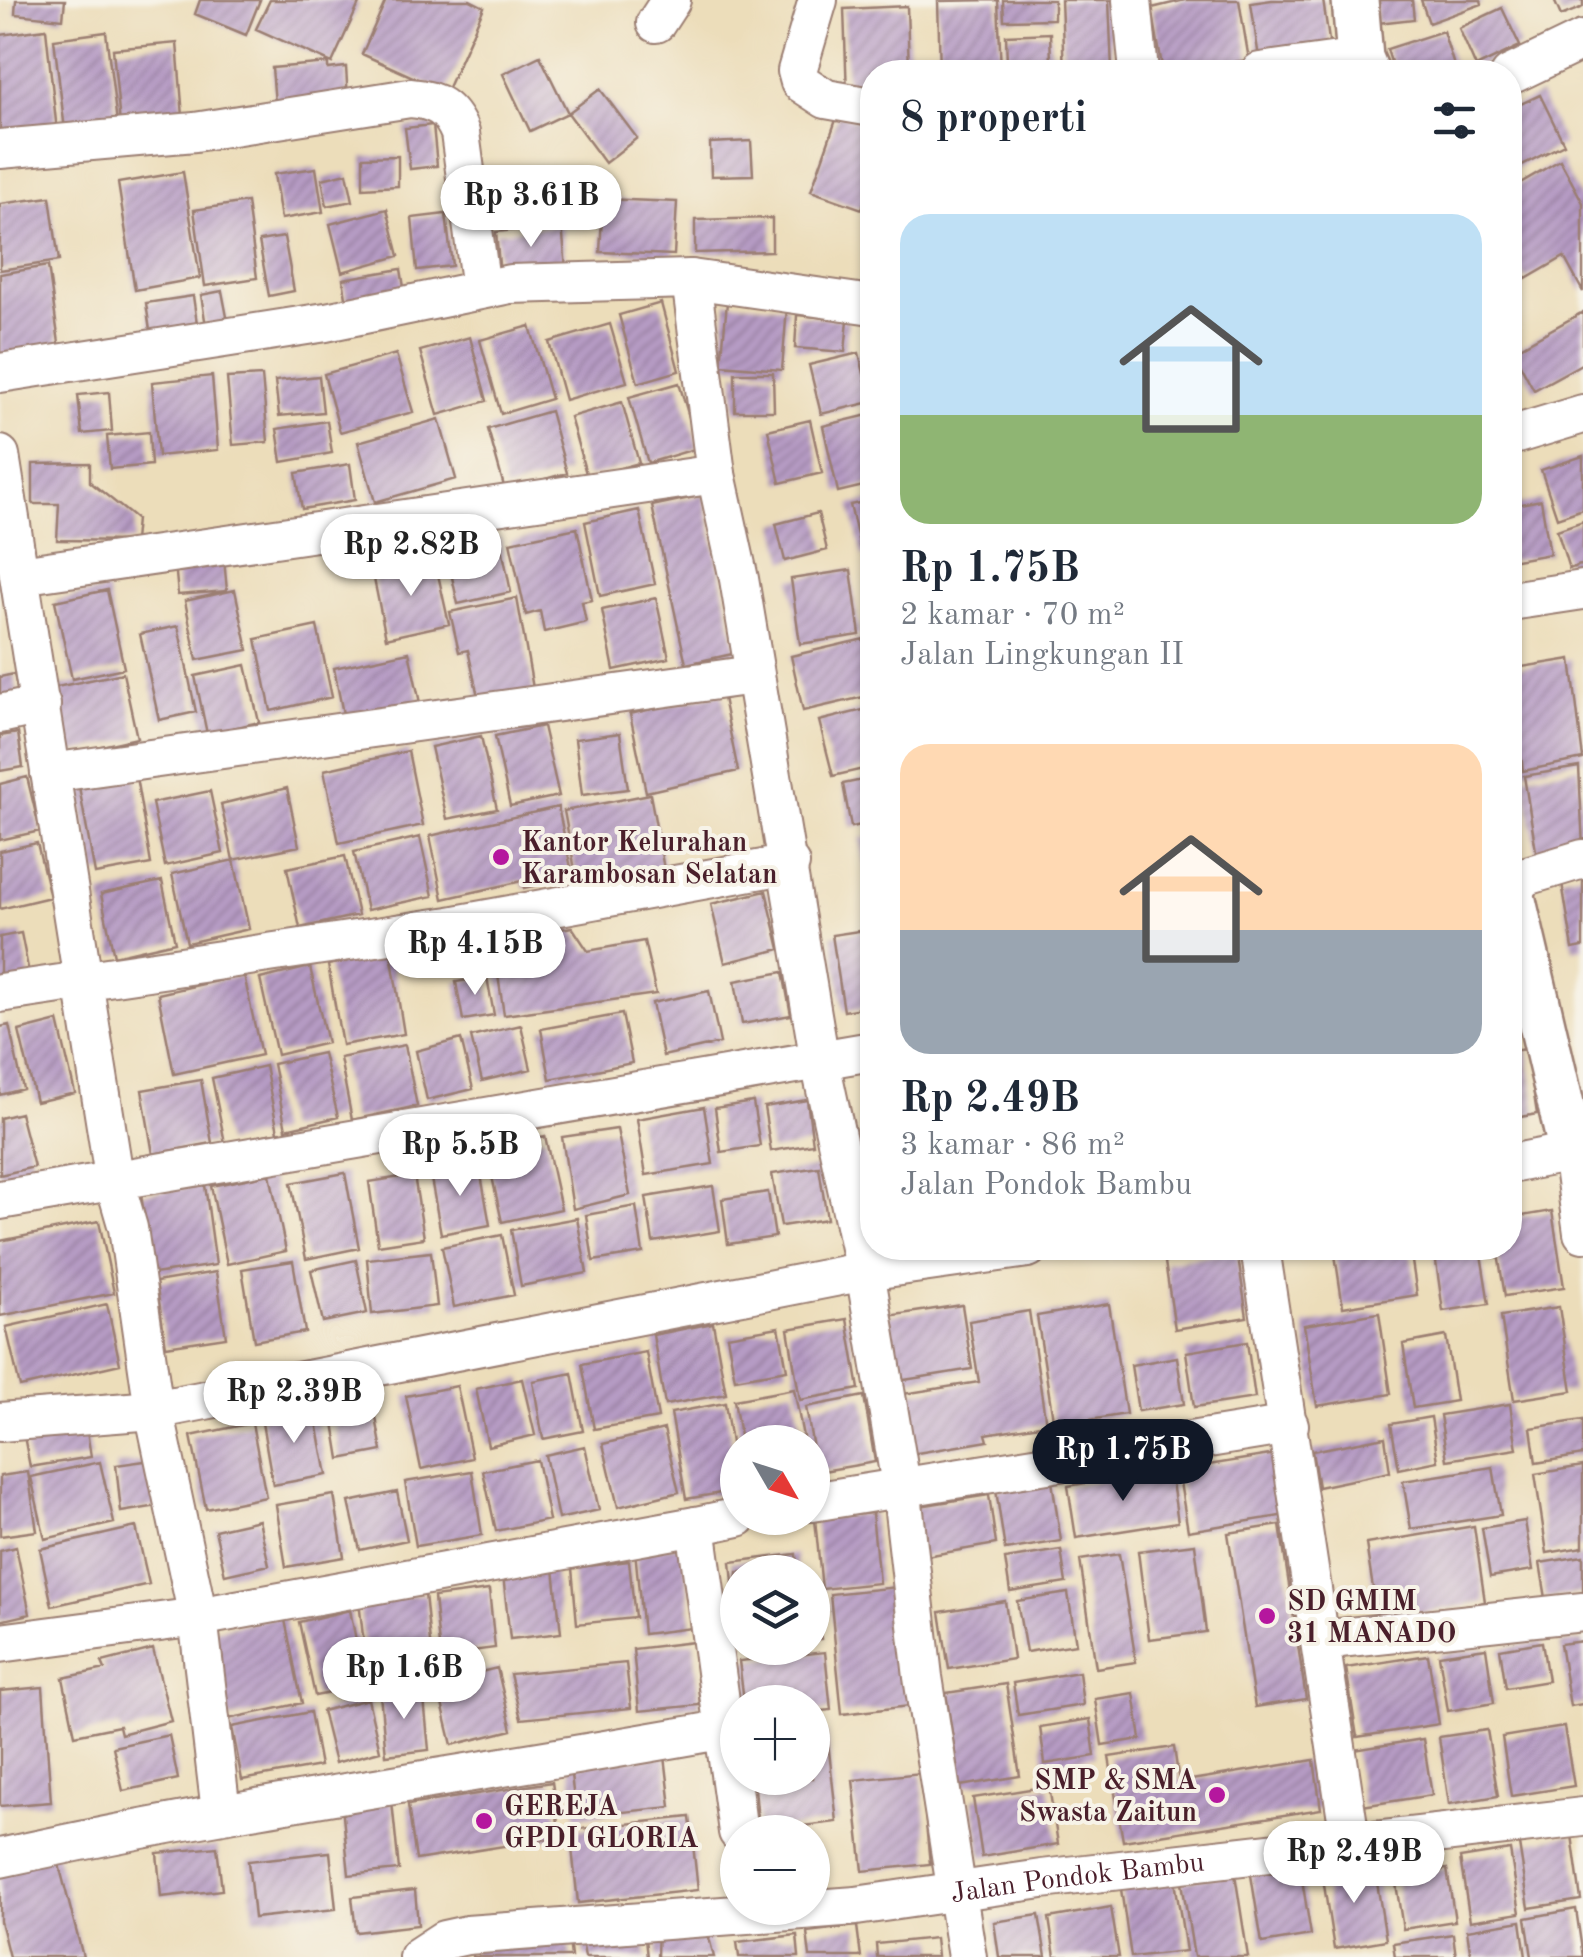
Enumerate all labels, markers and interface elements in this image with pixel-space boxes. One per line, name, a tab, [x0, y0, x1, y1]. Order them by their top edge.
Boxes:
icon: filters	[1427, 93, 1482, 148]
text: 8 properti	[900, 99, 1087, 141]
pin: Rp 3.61B	[428, 165, 634, 250]
text: Rp 3.61B	[462, 181, 600, 213]
icon: home	[1101, 279, 1281, 459]
pin: Rp 2.82B	[308, 514, 514, 599]
text: Rp 2.82B	[342, 530, 480, 562]
text: Rp 1.75B	[900, 549, 1080, 591]
text: 2 kamar · 70 m²	[900, 600, 1125, 632]
text: Jalan Lingkungan II	[900, 640, 1184, 672]
icon: home	[1101, 809, 1281, 989]
place label: Kantor Kelurahan Karambosan Selatan	[521, 830, 778, 890]
marker: Kantor Kelurahan Karambosan Selatan	[490, 846, 512, 868]
pin: Rp 4.15B	[372, 913, 578, 998]
text: Rp 4.15B	[406, 929, 544, 961]
text: Rp 2.49B	[900, 1079, 1080, 1121]
pin: Rp 5.5B	[368, 1114, 552, 1199]
text: Rp 5.5B	[401, 1130, 519, 1162]
text: 3 kamar · 86 m²	[900, 1130, 1125, 1162]
text: Jalan Pondok Bambu	[900, 1170, 1192, 1202]
pin: Rp 2.39B	[191, 1361, 397, 1446]
text: Rp 2.39B	[225, 1377, 363, 1409]
pin: Rp 1.75B	[1020, 1419, 1226, 1504]
north arrow	[720, 1425, 830, 1535]
map controls	[720, 1425, 830, 1925]
text: Rp 1.75B	[1054, 1435, 1192, 1467]
button: layers	[720, 1555, 830, 1665]
place label: SD GMIM 31 MANADO	[1287, 1589, 1456, 1649]
marker: SD GMIM 31 MANADO	[1256, 1605, 1278, 1627]
pin: Rp 1.6B	[312, 1637, 496, 1722]
text: Rp 1.6B	[345, 1653, 463, 1685]
button: +	[720, 1685, 830, 1795]
place label: SMP & SMA Swasta Zaitun	[1019, 1768, 1197, 1828]
marker: SMP & SMA Swasta Zaitun	[1206, 1784, 1228, 1806]
place label: GEREJA GPDI GLORIA	[504, 1794, 699, 1854]
marker: GEREJA GPDI GLORIA	[473, 1810, 495, 1832]
button: −	[720, 1815, 830, 1925]
pin: Rp 2.49B	[1251, 1821, 1457, 1906]
text: Rp 2.49B	[1285, 1837, 1423, 1869]
street label: Jalan Pondok Bambu	[949, 1849, 1206, 1909]

